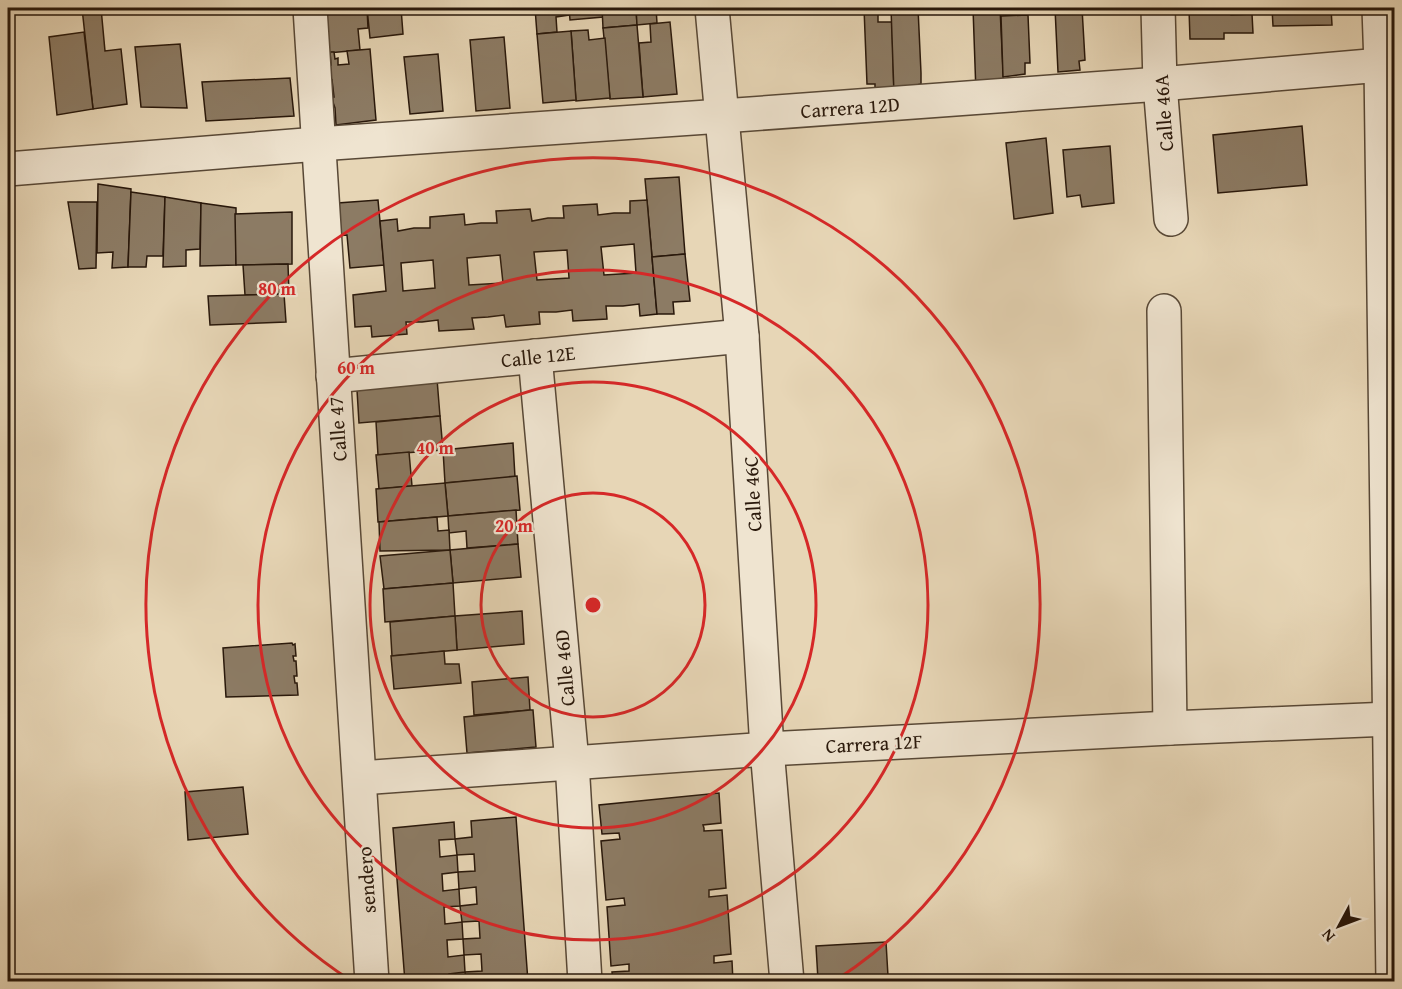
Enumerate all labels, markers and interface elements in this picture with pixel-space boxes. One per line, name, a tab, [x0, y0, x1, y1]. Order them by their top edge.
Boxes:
street label: Calle 46A	[1146, 74, 1180, 152]
street label: Carrera 12D	[800, 89, 900, 125]
text: 80 m	[258, 275, 297, 302]
street label: Calle 12E	[499, 338, 577, 374]
text: 60 m	[337, 354, 376, 381]
street label: Calle 47	[320, 396, 354, 462]
text: 40 m	[416, 434, 455, 461]
street label: Calle 46C	[736, 455, 768, 532]
text: 20 m	[495, 512, 534, 539]
centre of rings	[583, 595, 603, 615]
street label: Calle 46D	[546, 629, 582, 707]
street label: Carrera 12F	[825, 726, 923, 760]
street label: sendero	[349, 846, 383, 914]
north arrow	[1309, 896, 1369, 956]
text: N	[1315, 924, 1340, 948]

